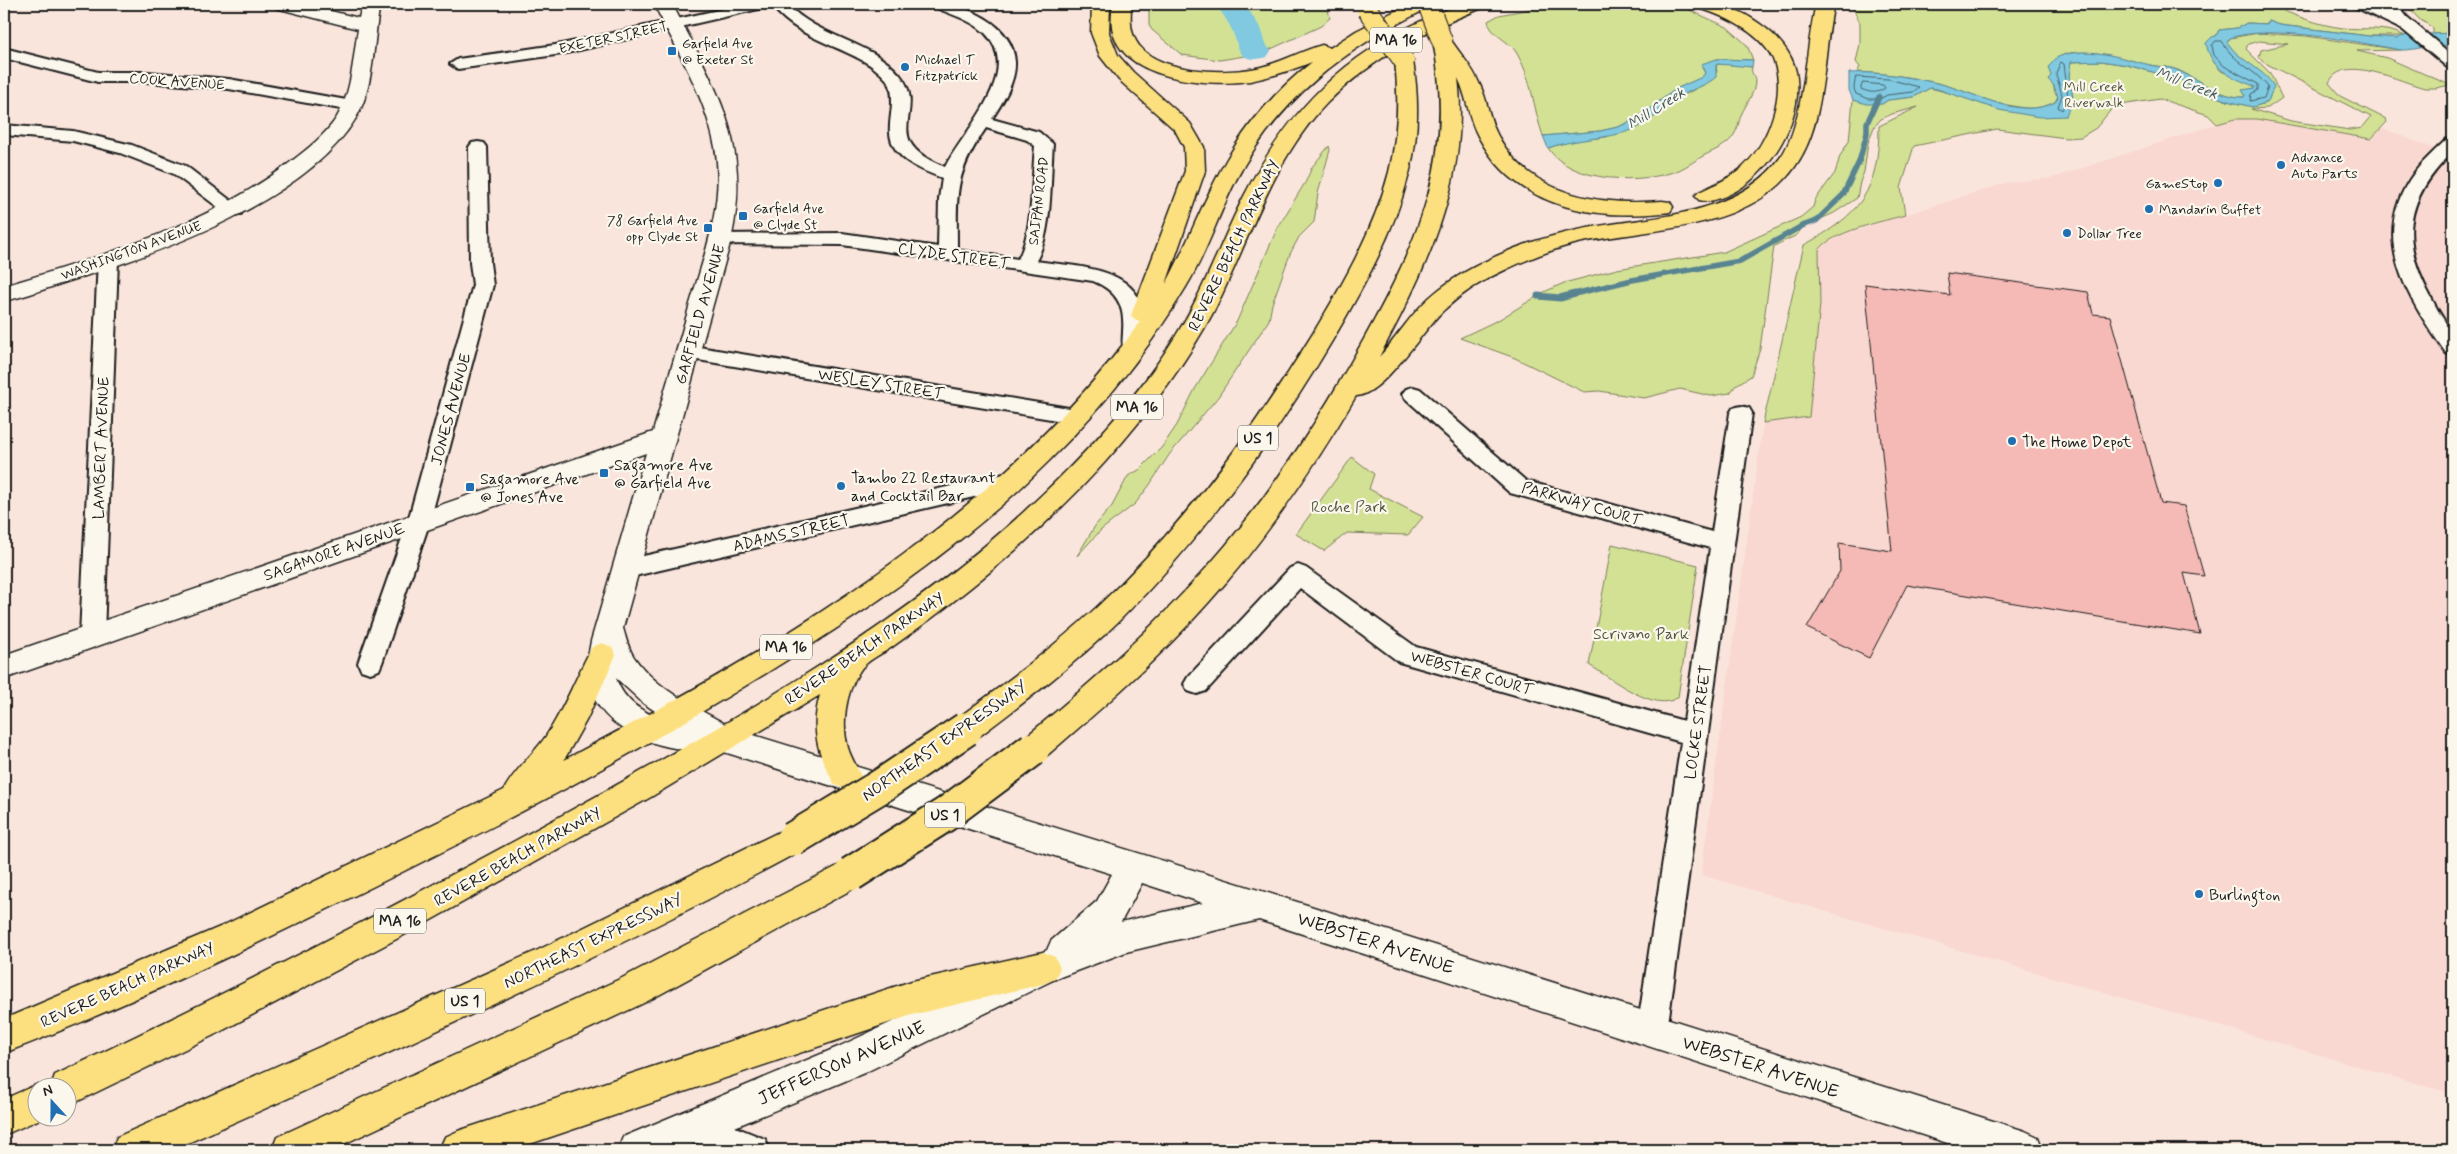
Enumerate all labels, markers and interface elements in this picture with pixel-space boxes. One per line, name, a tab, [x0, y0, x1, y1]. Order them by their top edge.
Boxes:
street label: EXETER STREET	[557, 18, 669, 58]
road number: MA 16	[1370, 28, 1422, 52]
place label: Garfield Ave @ Exeter St	[682, 35, 753, 69]
marker: Garfield Ave @ Exeter St	[666, 45, 678, 57]
place label: Michael T Fitzpatrick	[915, 51, 978, 85]
marker: Michael T Fitzpatrick	[899, 61, 911, 73]
water label: Mill Creek	[2153, 63, 2221, 105]
street label: COOK AVENUE	[129, 70, 225, 94]
park label: Mill Creek Riverwalk	[2064, 78, 2124, 112]
water label: Mill Creek	[1624, 83, 1690, 134]
place label: Advance Auto Parts	[2291, 149, 2358, 183]
street label: SAIPAN ROAD	[1025, 156, 1053, 246]
street label: REVERE BEACH PARKWAY	[1184, 156, 1285, 335]
marker: Advance Auto Parts	[2275, 159, 2287, 171]
place label: GameStop	[2146, 175, 2208, 193]
marker: GameStop	[2212, 177, 2224, 189]
place label: Garfield Ave @ Clyde St	[753, 200, 824, 234]
place label: Mandarin Buffet	[2159, 201, 2262, 219]
marker: Mandarin Buffet	[2143, 203, 2155, 215]
marker: Garfield Ave @ Clyde St	[737, 210, 749, 222]
place label: 78 Garfield Ave opp Clyde St	[607, 212, 698, 246]
street label: WASHINGTON AVENUE	[59, 217, 204, 285]
marker: 78 Garfield Ave opp Clyde St	[702, 222, 714, 234]
place label: Dollar Tree	[2077, 225, 2142, 243]
marker: Dollar Tree	[2061, 227, 2073, 239]
street label: CLYDE STREET	[896, 238, 1012, 275]
street label: GARFIELD AVENUE	[670, 242, 730, 387]
street label: JONES AVENUE	[426, 351, 477, 468]
street label: WESLEY STREET	[816, 364, 946, 405]
street label: LAMBERT AVENUE	[89, 376, 114, 520]
road number: MA 16	[1111, 394, 1163, 420]
road number: US 1	[1238, 426, 1278, 450]
place label: The Home Depot	[2022, 432, 2132, 453]
marker: The Home Depot	[2006, 435, 2018, 447]
place label: Sagamore Ave @ Garfield Ave	[614, 455, 714, 494]
marker: Sagamore Ave @ Garfield Ave	[598, 467, 610, 479]
place label: Tambo 22 Restaurant and Cocktail Bar	[851, 468, 996, 507]
place label: Sagamore Ave @ Jones Ave	[480, 469, 580, 508]
street label: PARKWAY COURT	[1519, 477, 1645, 532]
marker: Tambo 22 Restaurant and Cocktail Bar	[835, 480, 847, 492]
marker: Sagamore Ave @ Jones Ave	[464, 481, 476, 493]
park label: Roche Park	[1311, 497, 1387, 518]
street label: ADAMS STREET	[731, 510, 852, 557]
street label: SAGAMORE AVENUE	[261, 518, 408, 587]
street label: REVERE BEACH PARKWAY	[781, 588, 949, 711]
park label: Scrivano Park	[1593, 624, 1689, 645]
road number: MA 16	[760, 634, 812, 660]
street label: WEBSTER COURT	[1408, 646, 1536, 701]
street label: LOCKE STREET	[1680, 664, 1717, 781]
street label: NORTHEAST EXPRESSWAY	[858, 676, 1032, 806]
street label: REVERE BEACH PARKWAY	[430, 802, 605, 912]
road number: US 1	[925, 802, 965, 828]
place label: Burlington	[2209, 885, 2280, 907]
marker: Burlington	[2193, 888, 2205, 900]
street label: NORTHEAST EXPRESSWAY	[501, 889, 687, 994]
street label: WEBSTER AVENUE	[1294, 906, 1457, 981]
road number: MA 16	[374, 908, 426, 934]
street label: REVERE BEACH PARKWAY	[37, 937, 218, 1033]
road number: US 1	[445, 988, 485, 1014]
street label: JEFFERSON AVENUE	[754, 1015, 929, 1112]
street label: WEBSTER AVENUE	[1679, 1030, 1842, 1105]
north arrow	[28, 1076, 78, 1126]
text: N	[40, 1081, 55, 1101]

